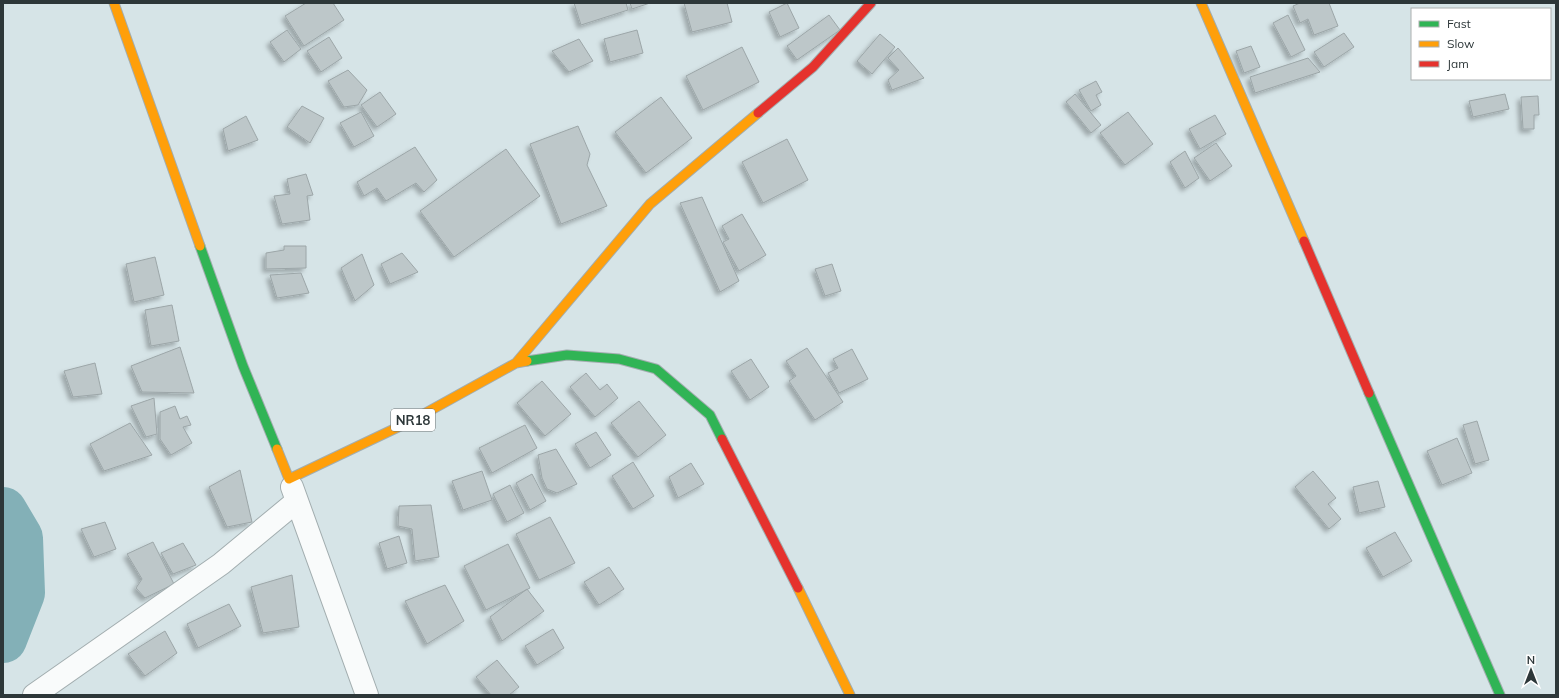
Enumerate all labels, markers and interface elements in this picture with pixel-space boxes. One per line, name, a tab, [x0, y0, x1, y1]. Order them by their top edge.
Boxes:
legend	[1411, 8, 1551, 80]
text: Fast	[1447, 16, 1471, 31]
text: Slow	[1447, 36, 1475, 51]
text: Jam	[1447, 56, 1469, 71]
road number: NR18	[391, 409, 435, 431]
north arrow	[1511, 650, 1551, 690]
text: N	[1527, 653, 1535, 667]

